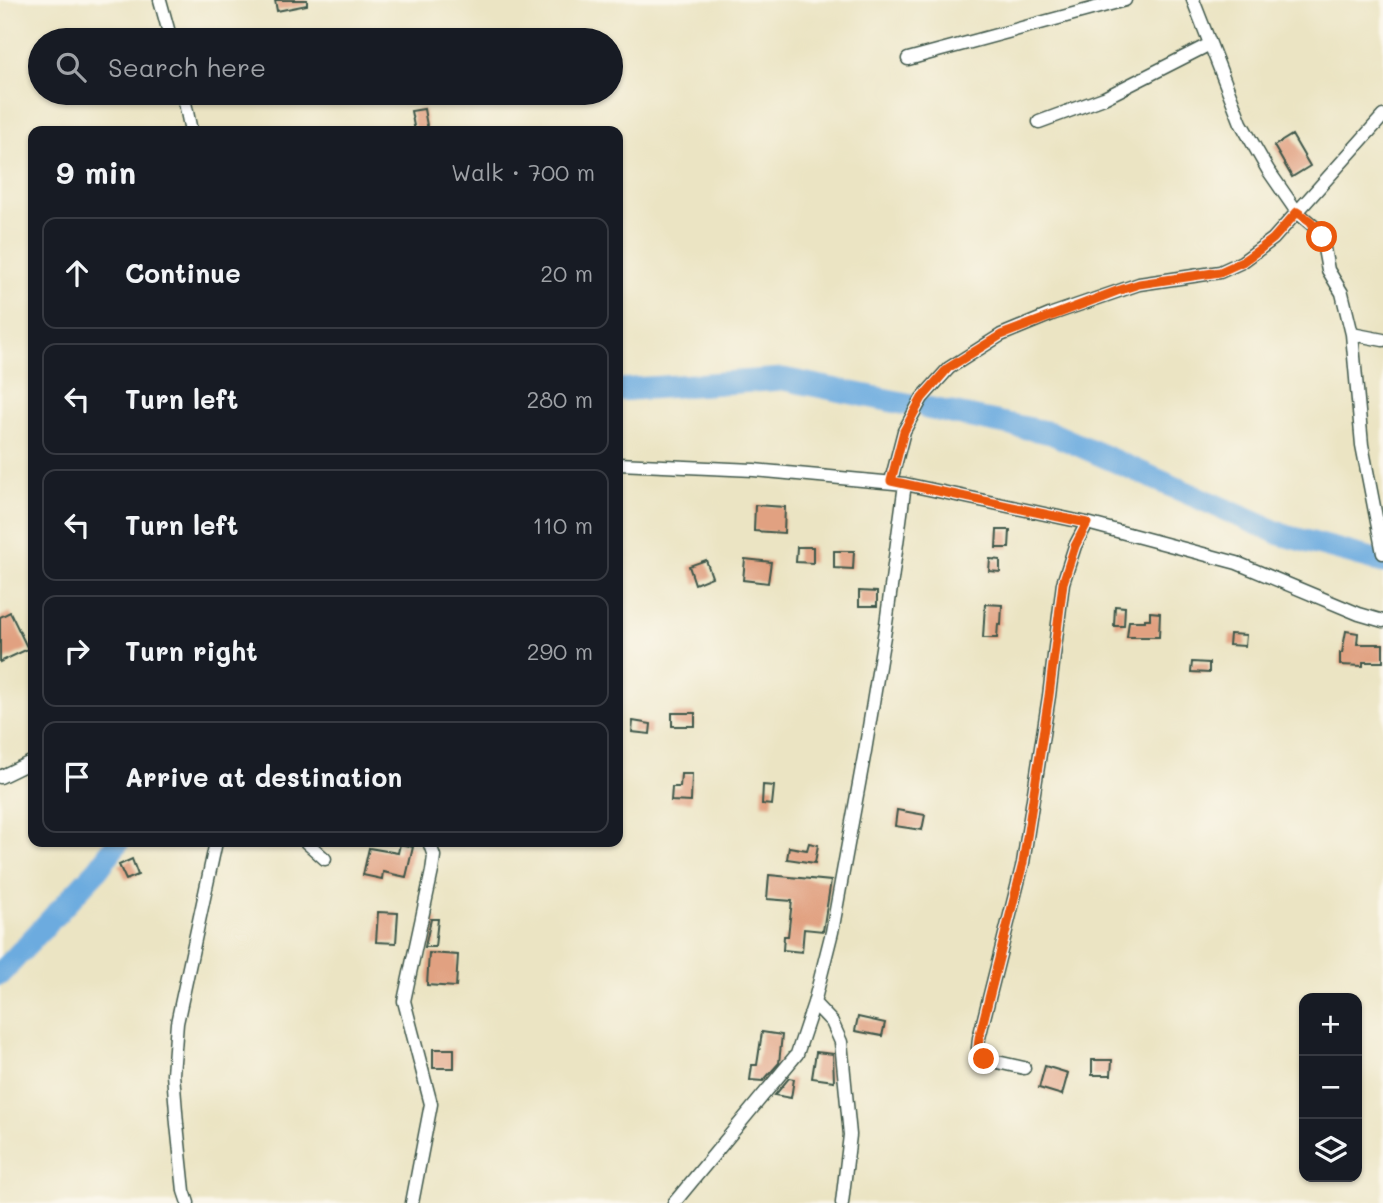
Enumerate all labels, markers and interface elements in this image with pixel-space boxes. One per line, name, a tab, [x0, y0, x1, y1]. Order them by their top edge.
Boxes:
search box	[28, 28, 623, 105]
icon: search	[52, 48, 90, 86]
text: Search here	[108, 50, 266, 84]
text: 9 min	[56, 152, 136, 192]
text: Walk · 700 m	[451, 157, 595, 187]
route start	[1306, 221, 1337, 252]
icon: ahead	[58, 254, 96, 292]
text: Continue	[125, 256, 241, 290]
text: 20 m	[540, 258, 593, 288]
icon: left	[58, 380, 96, 418]
text: Turn left	[125, 382, 238, 416]
text: 280 m	[526, 384, 593, 414]
icon: left	[58, 506, 96, 544]
text: Turn left	[125, 508, 238, 542]
text: 110 m	[533, 510, 593, 540]
icon: right	[58, 632, 96, 670]
text: Turn right	[125, 634, 258, 668]
text: 290 m	[527, 636, 593, 666]
icon: arrive	[58, 758, 96, 796]
text: Arrive at destination	[125, 760, 402, 794]
map controls	[1299, 993, 1362, 1182]
button: +	[1299, 993, 1362, 1056]
route end	[968, 1043, 999, 1074]
button: −	[1299, 1056, 1362, 1119]
button: layers	[1299, 1119, 1362, 1182]

